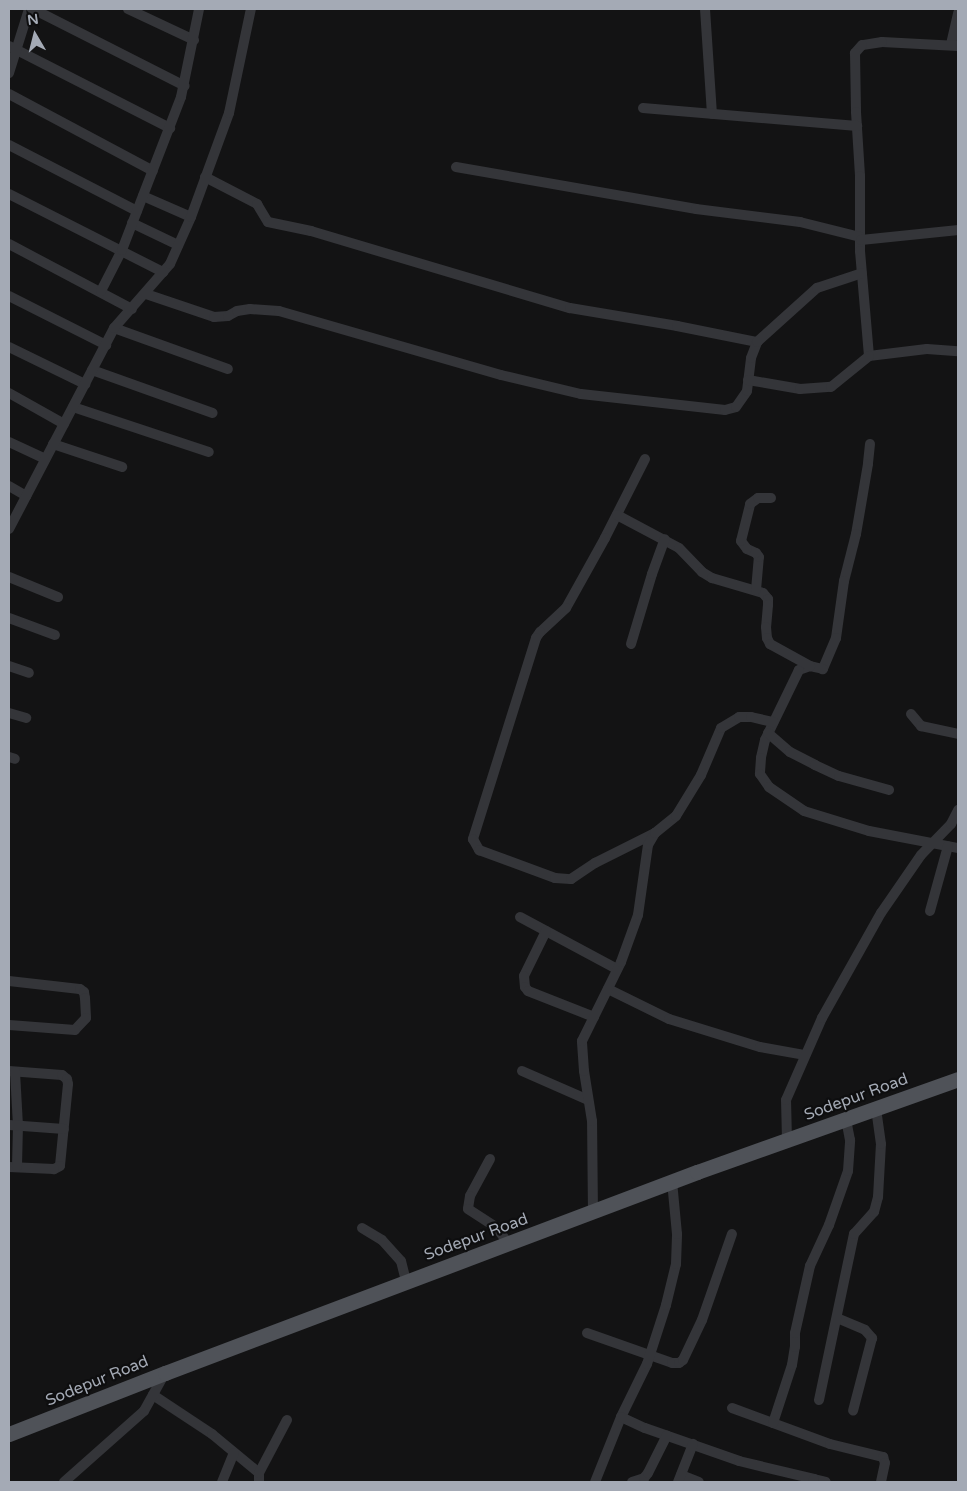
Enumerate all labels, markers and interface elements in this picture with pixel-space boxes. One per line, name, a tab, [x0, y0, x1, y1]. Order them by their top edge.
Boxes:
north arrow	[10, 10, 60, 60]
text: N	[26, 10, 40, 29]
street label: Sodepur Road	[801, 1069, 911, 1125]
street label: Sodepur Road	[421, 1209, 531, 1265]
street label: Sodepur Road	[43, 1352, 151, 1410]

